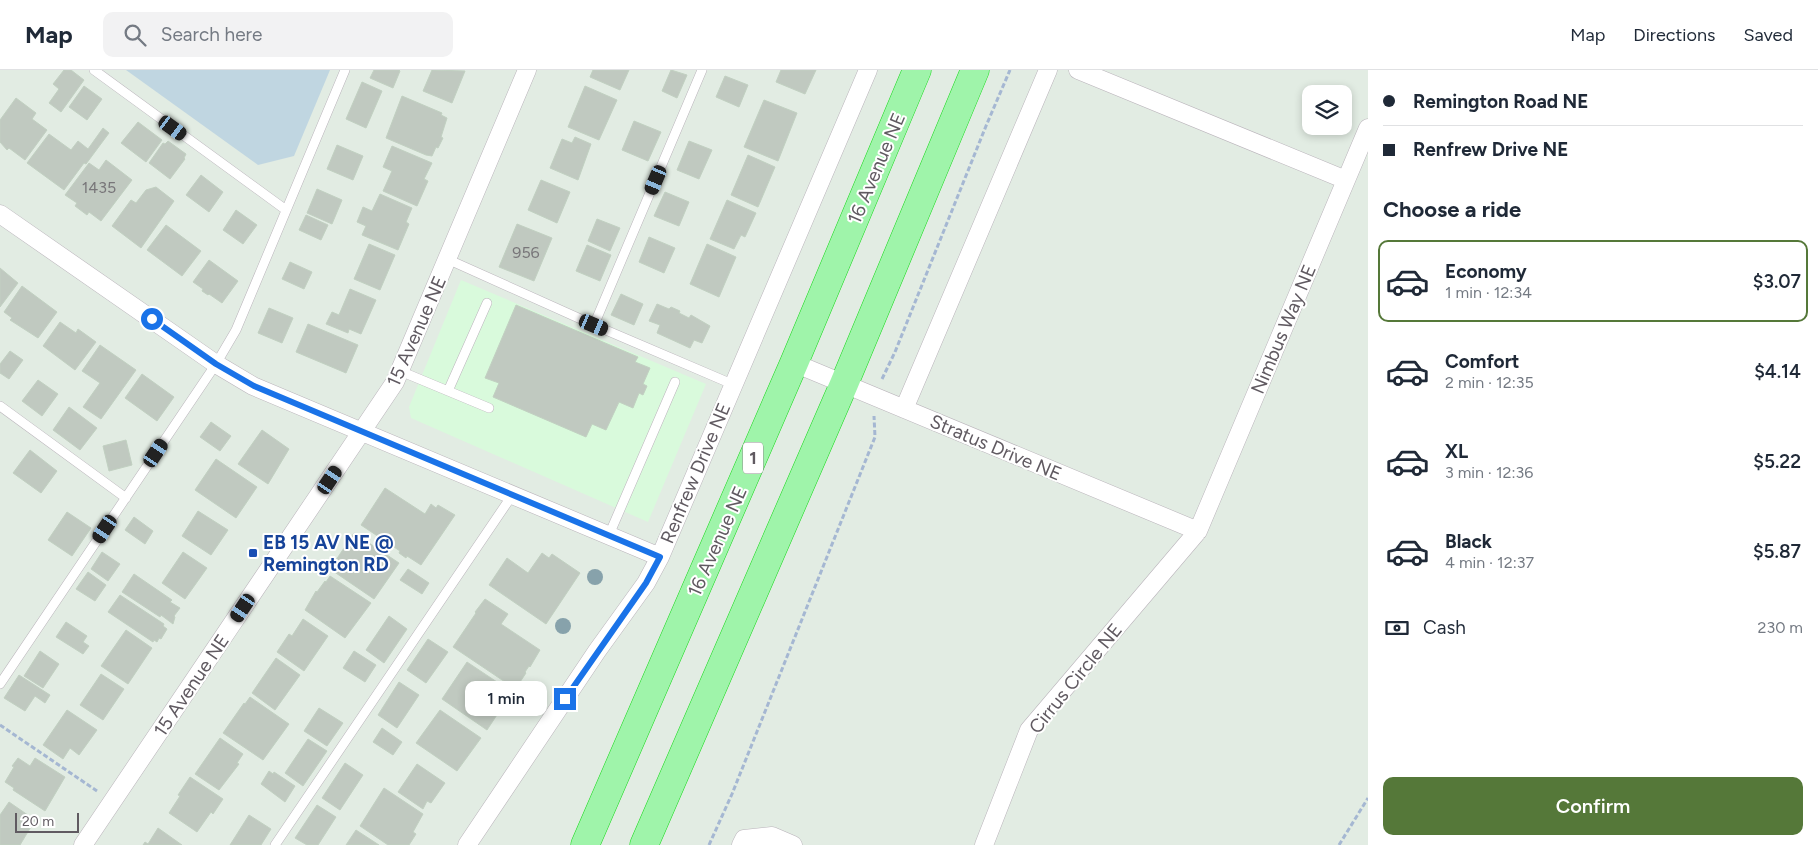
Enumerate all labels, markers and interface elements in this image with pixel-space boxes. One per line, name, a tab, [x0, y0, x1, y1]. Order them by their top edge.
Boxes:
search box	[103, 12, 453, 57]
text: Map	[25, 20, 73, 49]
icon: search	[121, 21, 149, 49]
text: Search here	[161, 23, 262, 46]
text: Map	[1570, 24, 1605, 46]
text: Directions	[1633, 24, 1715, 46]
text: Saved	[1743, 24, 1793, 46]
map controls	[1302, 85, 1352, 135]
button: layers	[1302, 85, 1352, 135]
text: Remington Road NE	[1413, 90, 1589, 113]
street label: 16 Avenue NE	[843, 109, 910, 227]
car	[156, 113, 189, 143]
text: Renfrew Drive NE	[1413, 138, 1568, 161]
car	[643, 163, 668, 197]
house number: 1435	[82, 178, 116, 197]
text: Choose a ride	[1383, 196, 1521, 223]
house number: 956	[512, 243, 540, 262]
icon: car	[1385, 259, 1430, 304]
text: Economy	[1445, 260, 1527, 283]
street label: Nimbus Way NE	[1246, 261, 1321, 397]
text: $3.07	[1753, 270, 1801, 293]
street label: 15 Avenue NE	[382, 272, 451, 390]
text: 1 min · 12:34	[1445, 283, 1532, 302]
route start	[141, 308, 163, 330]
car	[577, 312, 610, 338]
icon: car	[1385, 349, 1430, 394]
text: Comfort	[1445, 350, 1520, 373]
text: $4.14	[1754, 360, 1801, 383]
text: 2 min · 12:35	[1445, 373, 1534, 392]
street label: Renfrew Drive NE	[655, 399, 735, 547]
street label: Stratus Drive NE	[926, 409, 1065, 486]
car	[141, 436, 170, 470]
icon: car	[1385, 439, 1430, 484]
text: XL	[1445, 440, 1468, 463]
road number: 1	[743, 442, 763, 473]
text: $5.22	[1753, 450, 1801, 473]
car	[315, 463, 344, 497]
text: 3 min · 12:36	[1445, 463, 1533, 482]
street label: 16 Avenue NE	[683, 483, 752, 600]
car	[90, 512, 119, 546]
icon: car	[1385, 529, 1430, 574]
text: Black	[1445, 530, 1492, 553]
place label: EB 15 AV NE @ Remington RD	[263, 531, 394, 576]
text: $5.87	[1753, 540, 1801, 563]
marker: EB 15 AV NE @ Remington RD	[247, 547, 259, 559]
text: 4 min · 12:37	[1445, 553, 1534, 572]
car	[228, 591, 257, 625]
icon: cash	[1383, 614, 1411, 642]
text: Cash	[1423, 616, 1466, 639]
text: 230 m	[1758, 618, 1803, 637]
street label: Cirrus Circle NE	[1024, 619, 1127, 738]
street label: 15 Avenue NE	[149, 630, 234, 741]
callout: 1 min	[465, 682, 548, 716]
route end	[554, 688, 576, 710]
text: 1 min	[487, 689, 525, 708]
button: Confirm	[1383, 777, 1803, 835]
scale bar	[15, 810, 79, 833]
text: 20 m	[22, 813, 54, 830]

